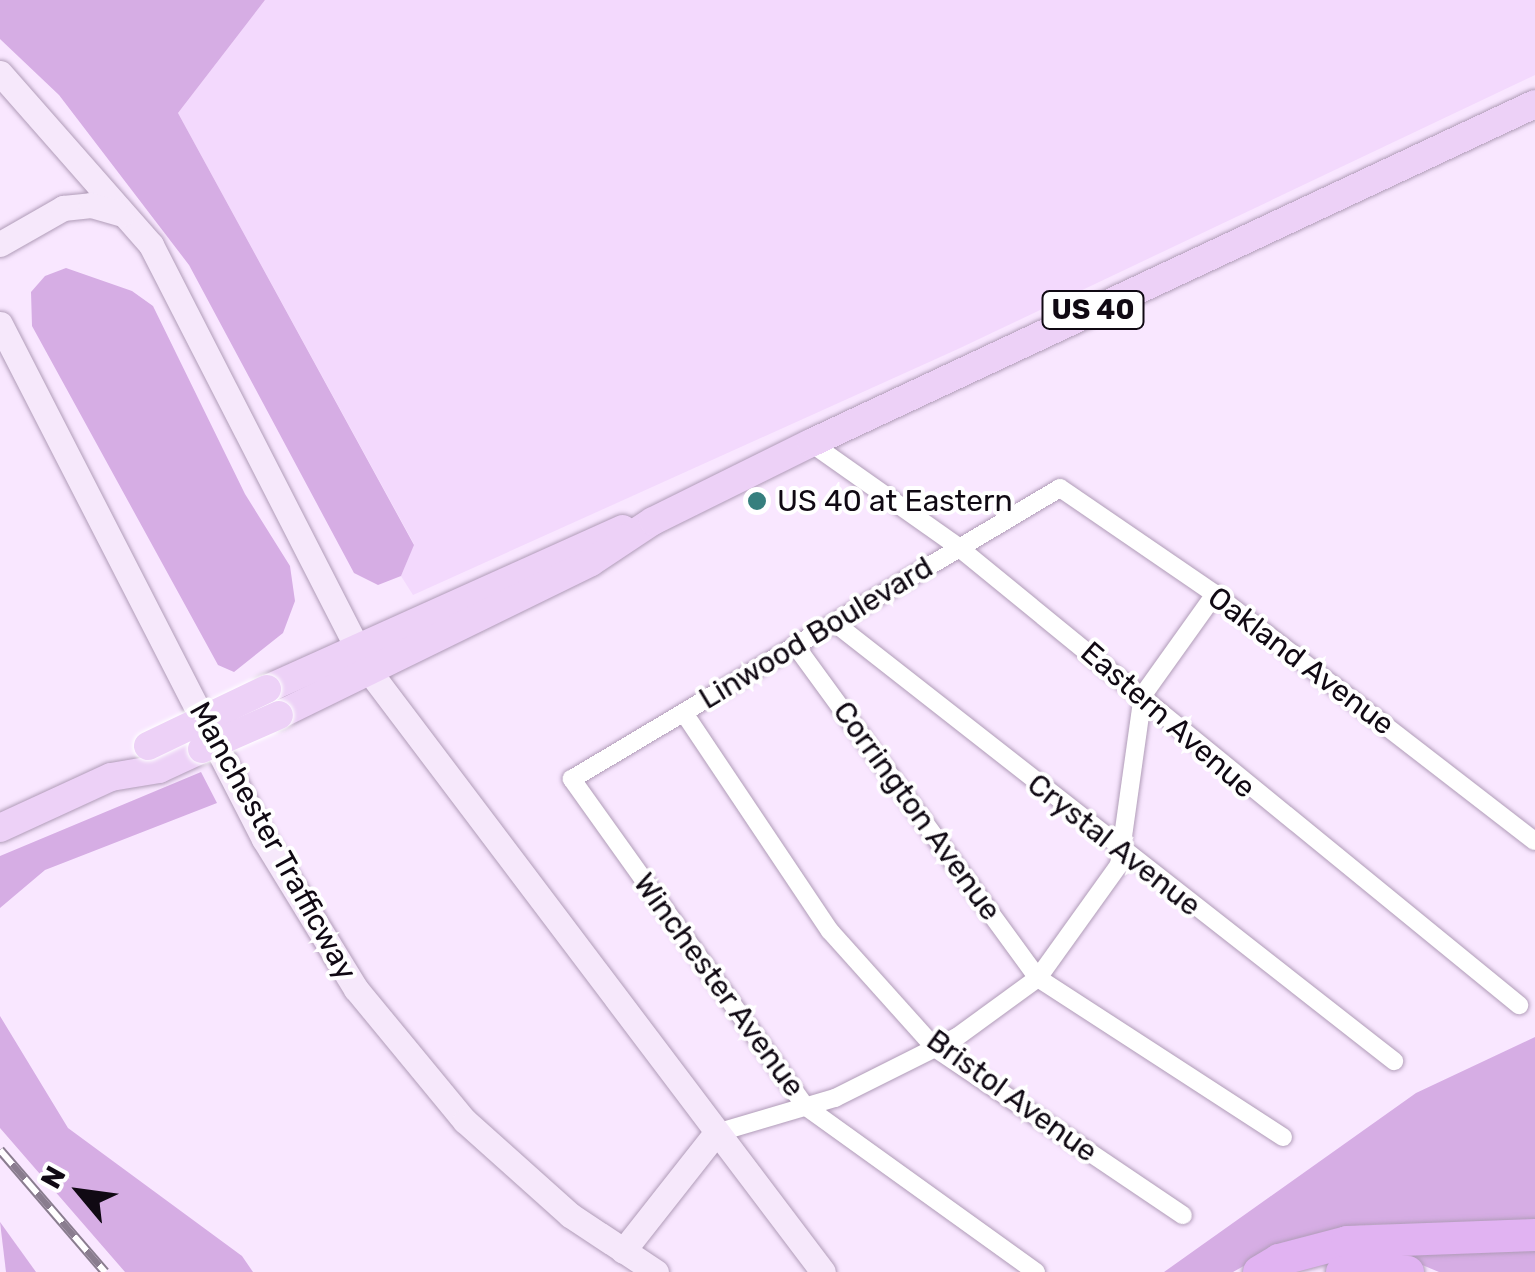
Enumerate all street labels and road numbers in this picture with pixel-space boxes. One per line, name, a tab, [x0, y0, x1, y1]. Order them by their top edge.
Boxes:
road number: US 40	[1040, 287, 1146, 333]
street label: Linwood Boulevard	[693, 549, 939, 717]
street label: Oakland Avenue	[1200, 579, 1402, 743]
street label: Eastern Avenue	[1073, 634, 1263, 806]
street label: Corrington Avenue	[825, 694, 1009, 928]
street label: Manchester Trafficway	[181, 695, 365, 987]
street label: Crystal Avenue	[1020, 766, 1208, 924]
street label: Winchester Avenue	[625, 866, 813, 1104]
street label: Bristol Avenue	[919, 1022, 1105, 1170]

